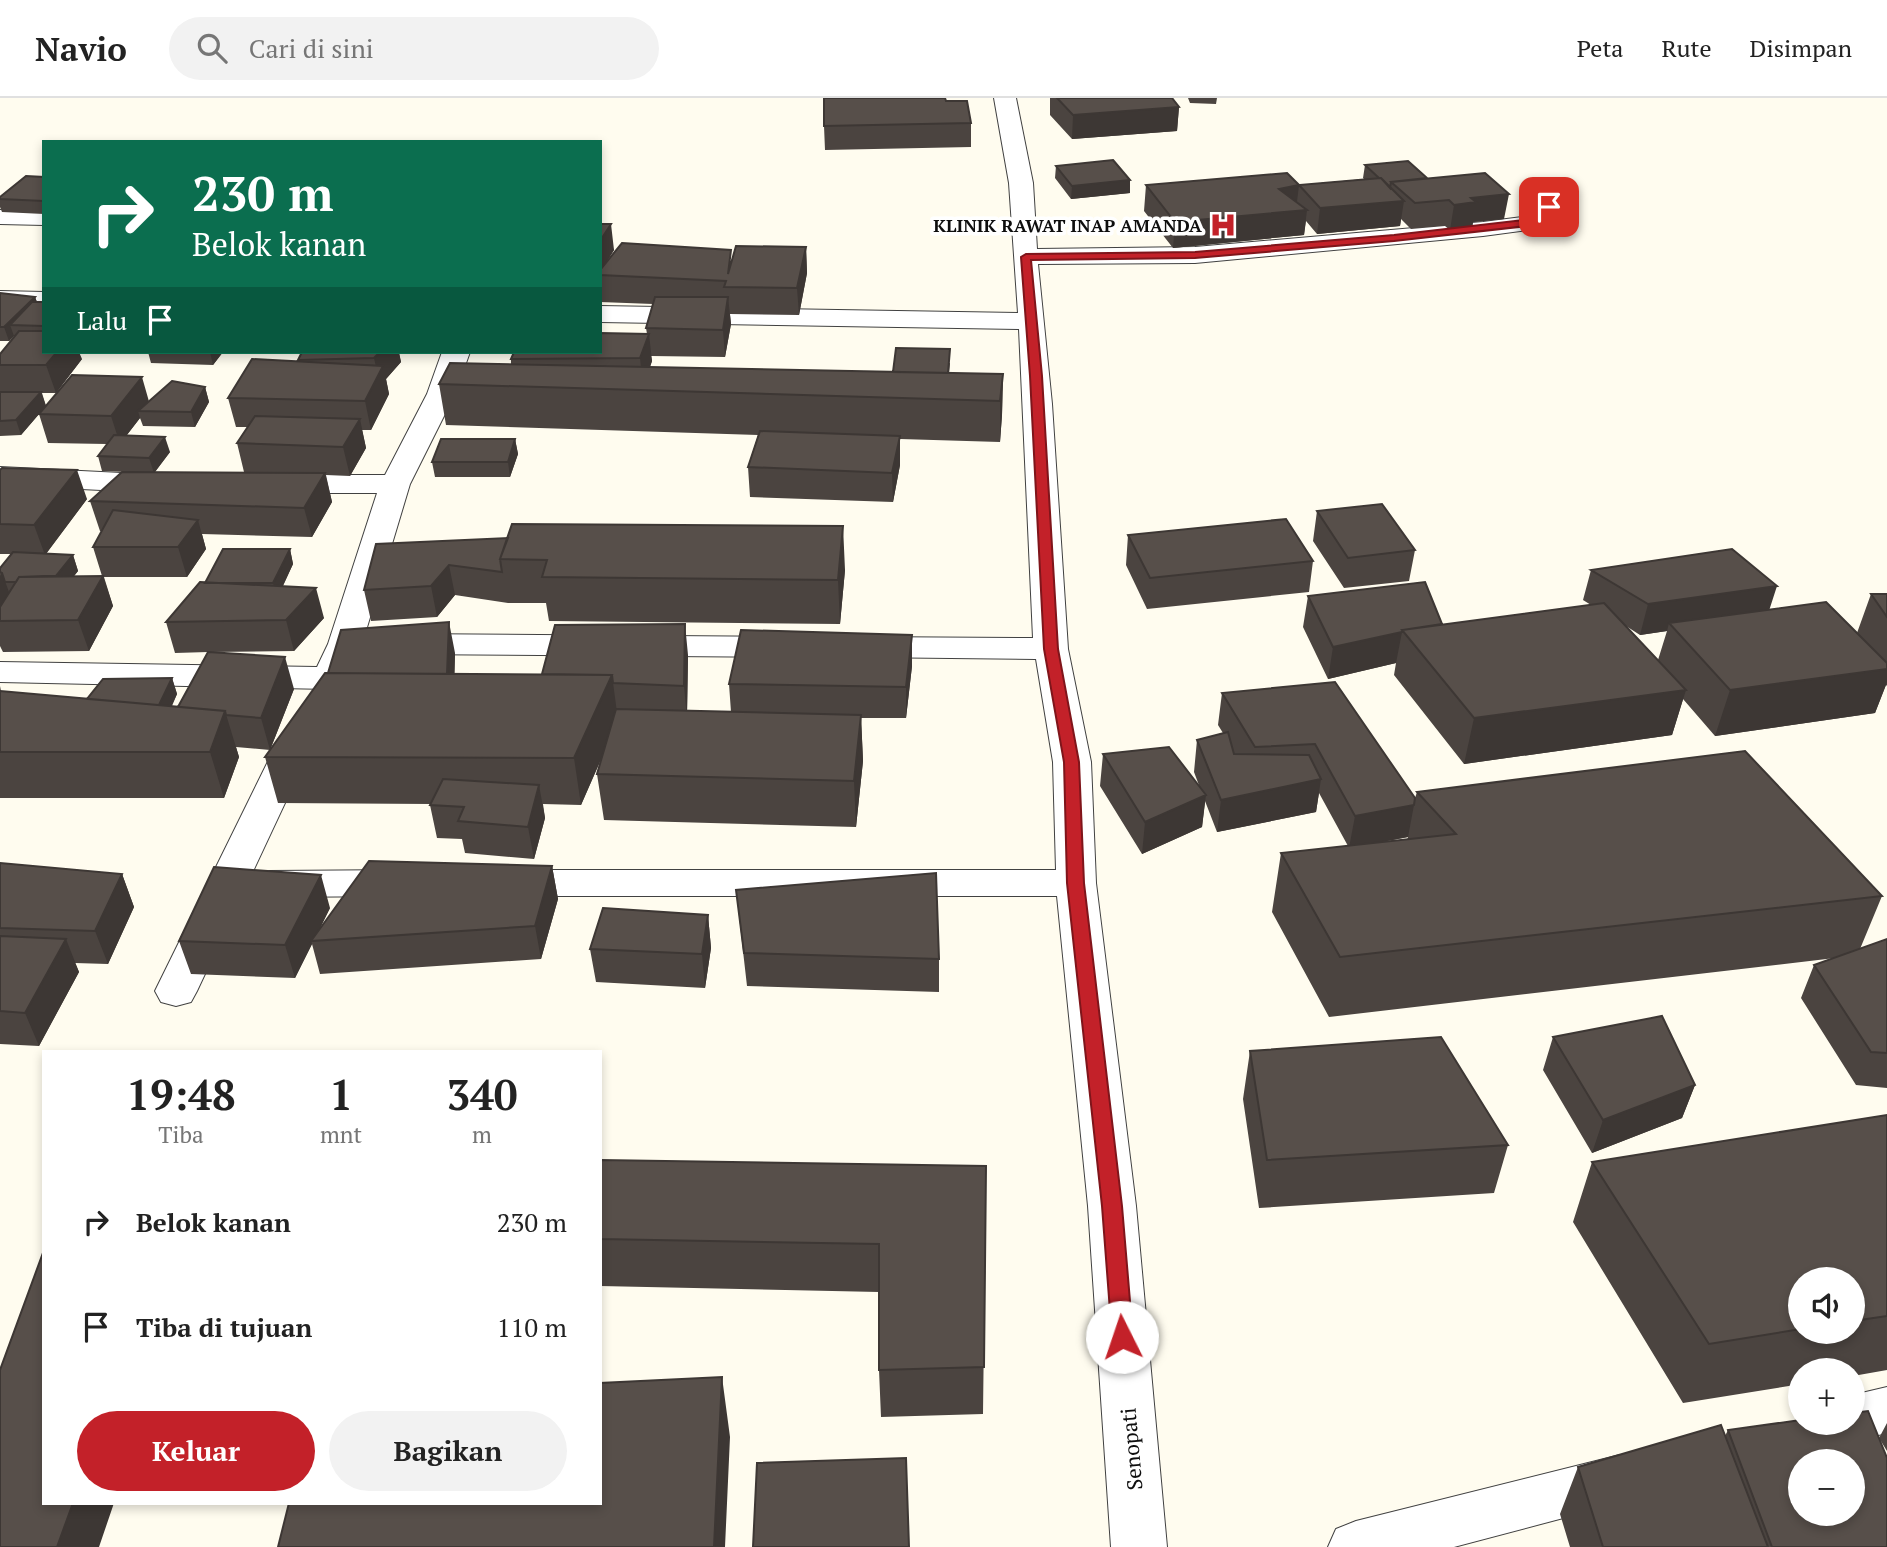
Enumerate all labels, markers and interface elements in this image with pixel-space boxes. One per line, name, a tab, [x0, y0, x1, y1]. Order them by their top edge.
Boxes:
search box	[169, 17, 659, 80]
text: Navio	[35, 27, 127, 70]
icon: search	[193, 29, 231, 67]
text: Cari di sini	[249, 31, 374, 65]
text: Peta	[1577, 32, 1623, 64]
text: Rute	[1661, 32, 1711, 64]
text: Disimpan	[1749, 32, 1852, 64]
text: 230 m	[192, 160, 334, 225]
icon: right	[77, 168, 168, 259]
pin	[1519, 177, 1579, 237]
icon: arrive	[1530, 188, 1568, 226]
hospital icon: KLINIK RAWAT INAP AMANDA	[1208, 210, 1238, 240]
place label: KLINIK RAWAT INAP AMANDA	[933, 213, 1203, 237]
text: Belok kanan	[192, 223, 366, 265]
icon: arrive	[141, 301, 179, 339]
text: Lalu	[77, 303, 127, 337]
text: 19:48	[126, 1066, 236, 1122]
text: 1	[329, 1066, 353, 1122]
text: 340	[446, 1066, 518, 1122]
text: Tiba	[158, 1119, 204, 1150]
text: mnt	[320, 1119, 362, 1150]
text: m	[472, 1119, 492, 1150]
icon: right	[77, 1203, 115, 1241]
text: Belok kanan	[136, 1205, 291, 1239]
text: 230 m	[497, 1205, 567, 1239]
map controls	[1788, 1267, 1865, 1526]
button: sound	[1788, 1267, 1865, 1344]
position arrow	[1085, 1300, 1159, 1374]
icon: arrive	[77, 1308, 115, 1346]
text: Tiba di tujuan	[136, 1310, 312, 1344]
text: 110 m	[497, 1310, 567, 1344]
button: +	[1788, 1358, 1865, 1435]
street label: Senopati	[1113, 1407, 1149, 1491]
button: Keluar	[77, 1411, 315, 1491]
button: Bagikan	[329, 1411, 567, 1491]
button: −	[1788, 1449, 1865, 1526]

